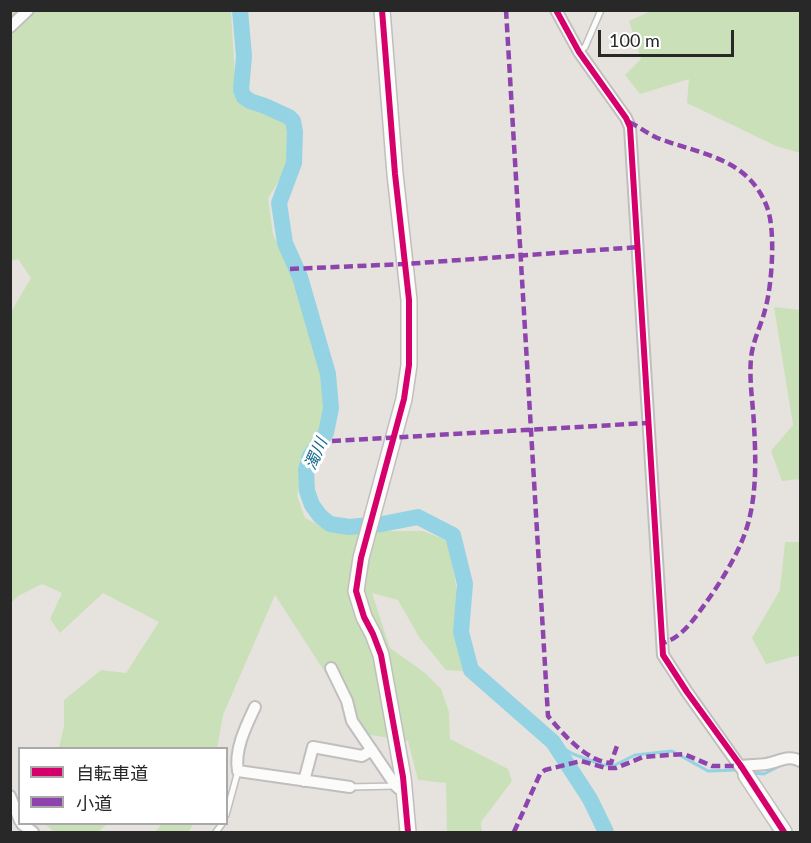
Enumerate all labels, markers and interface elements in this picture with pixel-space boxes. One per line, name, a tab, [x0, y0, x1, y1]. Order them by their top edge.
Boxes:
scale bar	[601, 18, 738, 56]
text: 100 m	[609, 29, 660, 51]
water label: 濁川	[301, 435, 331, 473]
legend	[18, 747, 228, 825]
text: 自転車道	[76, 762, 148, 784]
text: 小道	[76, 792, 112, 814]

